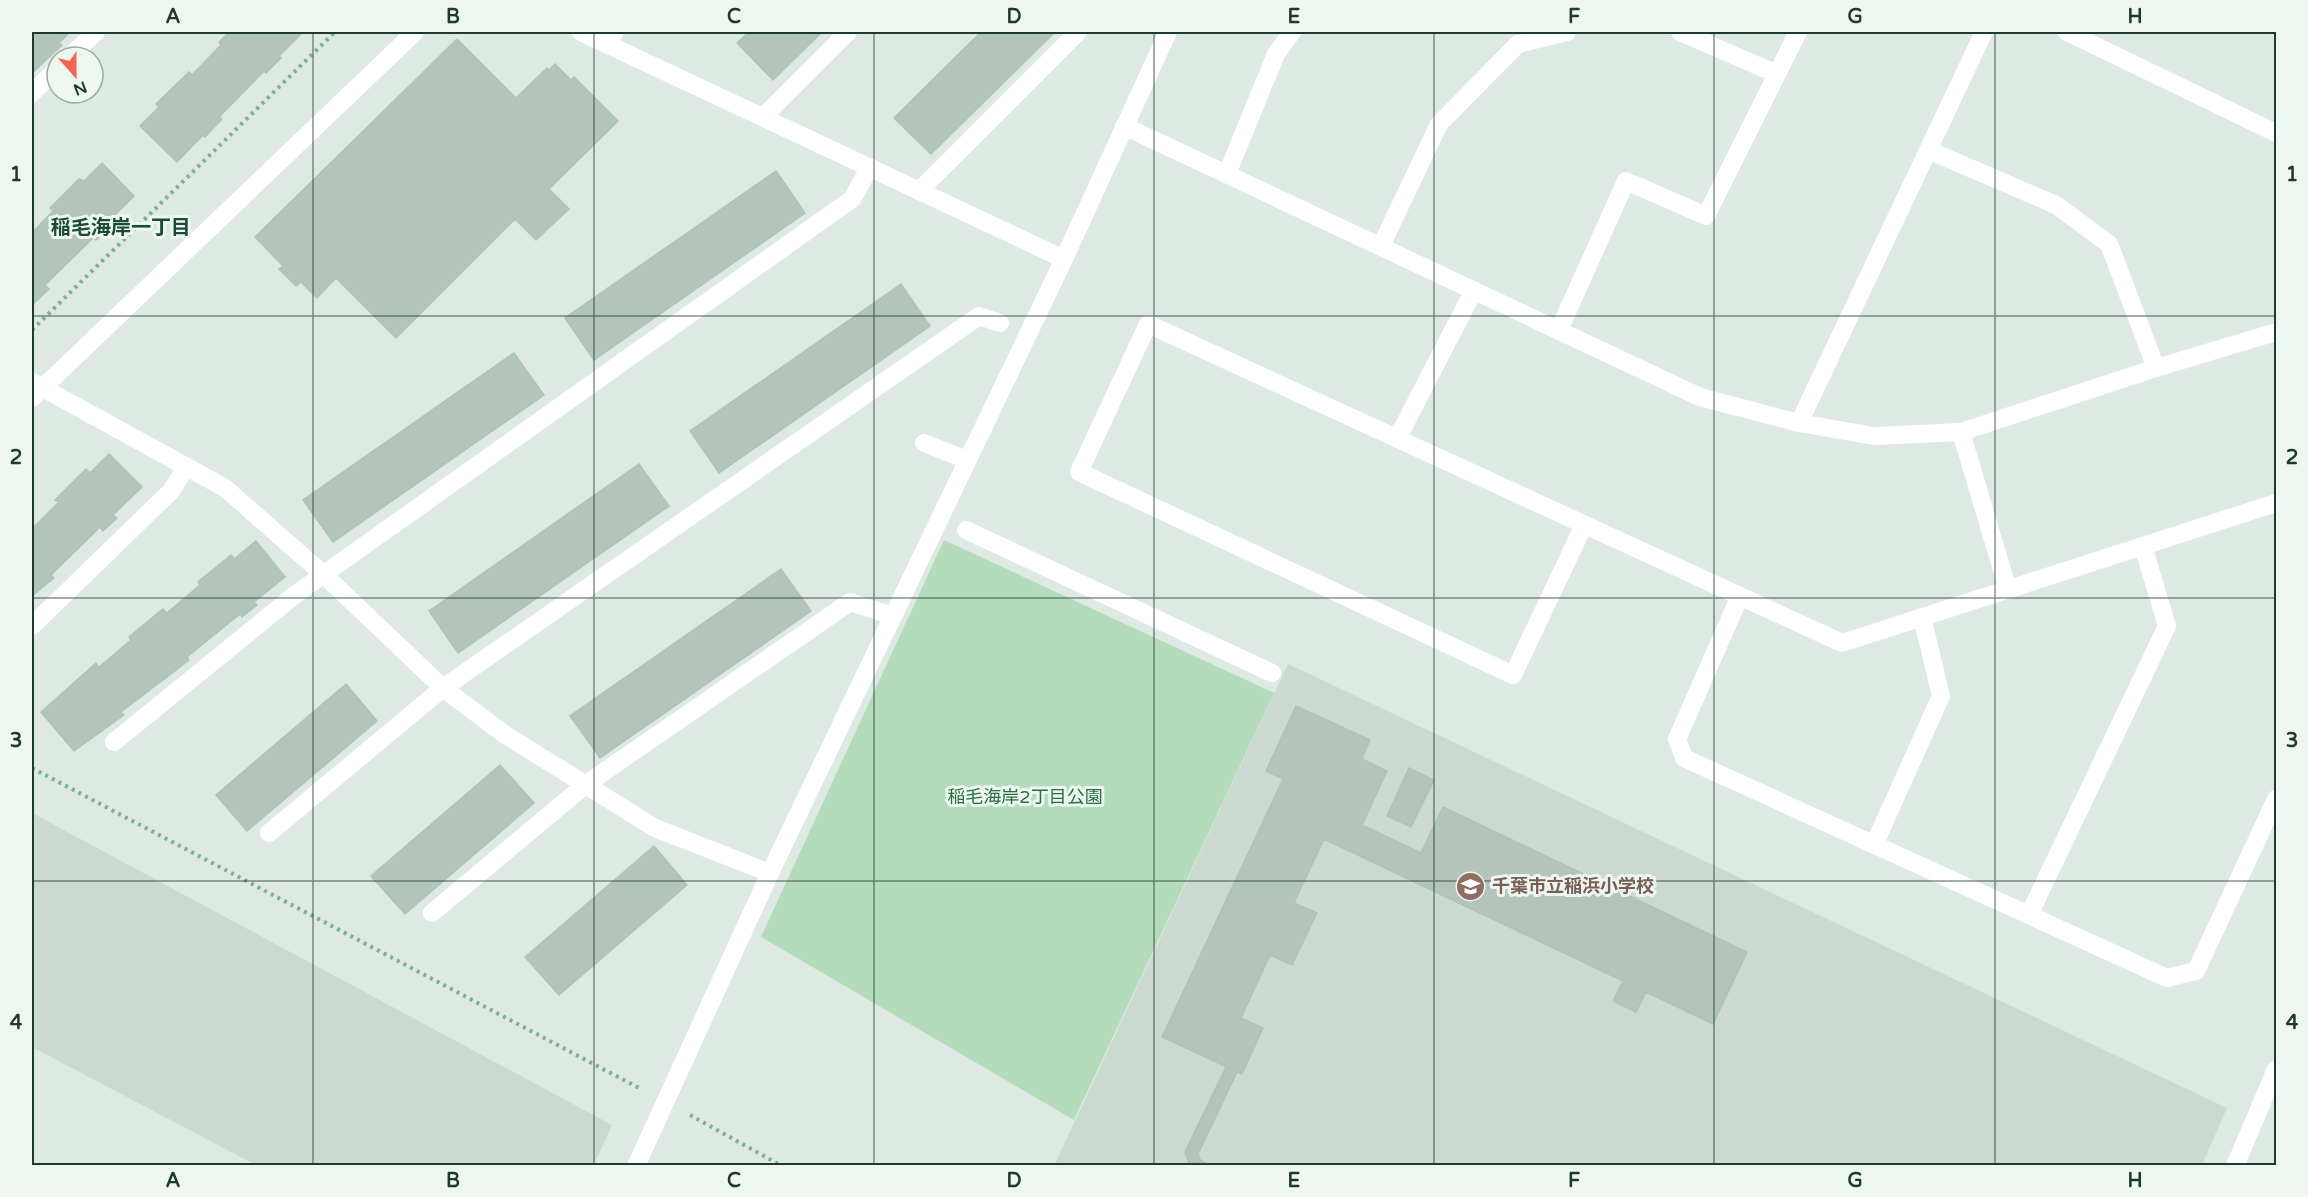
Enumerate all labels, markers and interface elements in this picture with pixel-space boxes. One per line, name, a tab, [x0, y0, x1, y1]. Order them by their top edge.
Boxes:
text: A	[166, 5, 181, 29]
text: B	[446, 5, 460, 29]
text: C	[727, 5, 741, 29]
text: D	[1006, 5, 1022, 29]
text: E	[1288, 5, 1301, 29]
text: F	[1568, 5, 1580, 29]
text: G	[1847, 5, 1863, 29]
text: H	[2127, 5, 2143, 29]
north arrow	[45, 45, 105, 105]
text: N	[70, 76, 90, 100]
text: 1	[10, 163, 22, 187]
text: 1	[2286, 163, 2298, 187]
district label: 稲毛海岸一丁目	[51, 216, 191, 240]
text: 2	[10, 446, 22, 470]
text: 2	[2286, 446, 2298, 470]
text: 3	[10, 729, 22, 753]
text: 3	[2286, 729, 2298, 753]
park label: 稲毛海岸2丁目公園	[947, 786, 1103, 808]
school or university icon: 千葉市立稲浜小学校	[1455, 870, 1487, 902]
place label: 千葉市立稲浜小学校	[1492, 875, 1654, 897]
text: 4	[10, 1011, 23, 1035]
text: 4	[2286, 1011, 2299, 1035]
text: A	[166, 1169, 181, 1193]
text: B	[446, 1169, 460, 1193]
text: C	[727, 1169, 741, 1193]
text: D	[1006, 1169, 1022, 1193]
text: E	[1288, 1169, 1301, 1193]
text: F	[1568, 1169, 1580, 1193]
text: G	[1847, 1169, 1863, 1193]
text: H	[2127, 1169, 2143, 1193]

